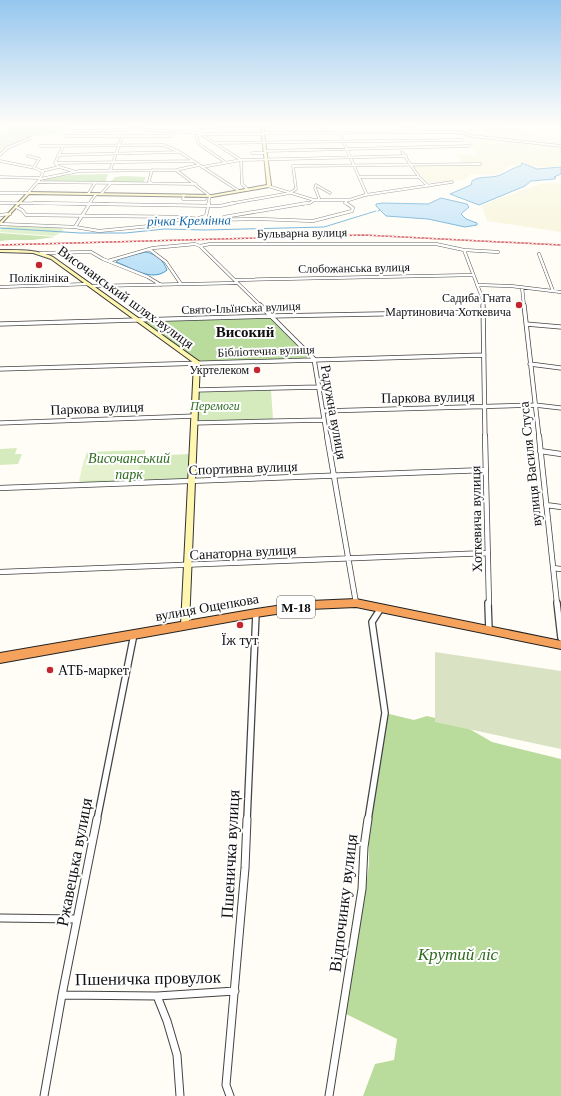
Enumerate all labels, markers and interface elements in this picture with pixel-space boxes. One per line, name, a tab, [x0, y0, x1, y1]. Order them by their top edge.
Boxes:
water label: річка Кремінна	[146, 212, 231, 229]
street label: Бульварна вулиця	[257, 225, 348, 241]
street label: Височанський шлях вулиця	[55, 243, 197, 352]
marker: Поліклініка	[34, 260, 44, 270]
street label: Слобожанська вулиця	[298, 260, 410, 276]
place label: Поліклініка	[9, 271, 70, 285]
place label: Садиба Гната Мартиновича Хоткевича	[385, 291, 512, 319]
street label: Свято-Ільїнська вулиця	[181, 299, 301, 317]
marker: Садиба Гната Мартиновича Хоткевича	[514, 300, 524, 310]
district label: Високий	[216, 324, 275, 340]
street label: Бібліотечна вулиця	[217, 342, 315, 360]
place label: Укртелеком	[189, 363, 249, 377]
street label: Радужна вулиця	[318, 364, 349, 461]
marker: Укртелеком	[252, 365, 262, 375]
street label: Паркова вулиця	[381, 389, 475, 406]
street label: Паркова вулиця	[50, 399, 145, 418]
park label: Перемоги	[189, 399, 240, 413]
street label: вулиця Василя Стуса	[516, 400, 545, 527]
park label: Височанський парк	[88, 451, 170, 482]
street label: Спортивна вулиця	[188, 459, 298, 478]
street label: Хоткевича вулиця	[468, 465, 485, 572]
street label: Санаторна вулиця	[189, 542, 297, 563]
street label: вулиця Ощепкова	[154, 591, 261, 624]
road number: М-18	[277, 596, 315, 618]
marker: Їж тут	[235, 620, 245, 630]
place label: Їж тут	[222, 632, 258, 648]
place label: АТБ-маркет	[58, 663, 129, 678]
marker: АТБ-маркет	[45, 665, 55, 675]
street label: Пшеничка вулиця	[218, 789, 243, 919]
street label: Ржавецька вулиця	[53, 796, 96, 928]
street label: Відпочинку вулиця	[326, 833, 361, 973]
park label: Крутий ліс	[417, 945, 499, 964]
street label: Пшеничка провулок	[75, 968, 222, 989]

